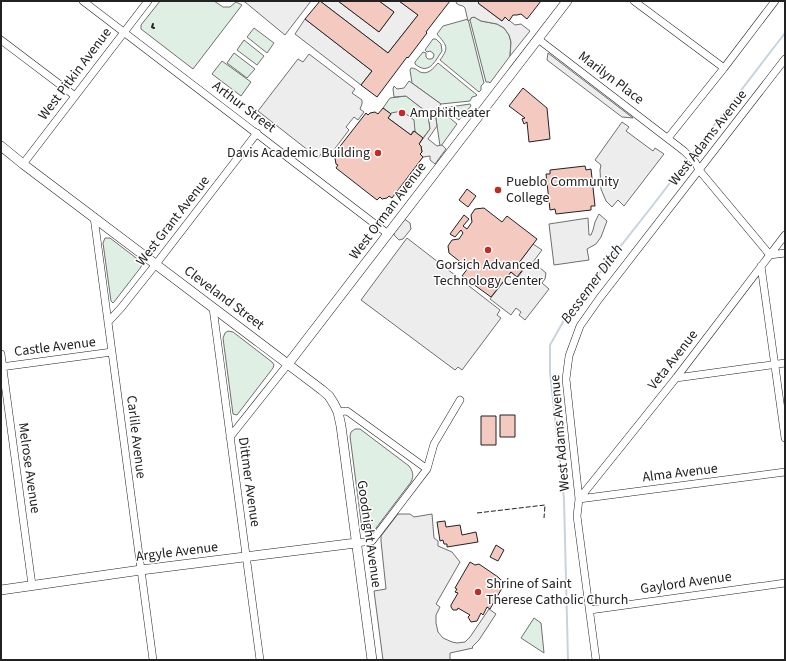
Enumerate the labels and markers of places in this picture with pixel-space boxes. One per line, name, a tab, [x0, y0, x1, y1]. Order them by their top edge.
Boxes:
place label: Amphitheater	[410, 103, 490, 123]
marker: Amphitheater	[397, 108, 407, 118]
place label: Davis Academic Building	[227, 143, 370, 163]
marker: Davis Academic Building	[373, 148, 383, 158]
place label: Pueblo Community College	[506, 172, 619, 208]
marker: Pueblo Community College	[493, 185, 503, 195]
marker: Gorsich Advanced Technology Center	[483, 245, 493, 255]
place label: Gorsich Advanced Technology Center	[433, 255, 543, 291]
place label: Shrine of Saint Therese Catholic Church	[486, 574, 628, 610]
marker: Shrine of Saint Therese Catholic Church	[473, 587, 483, 597]

